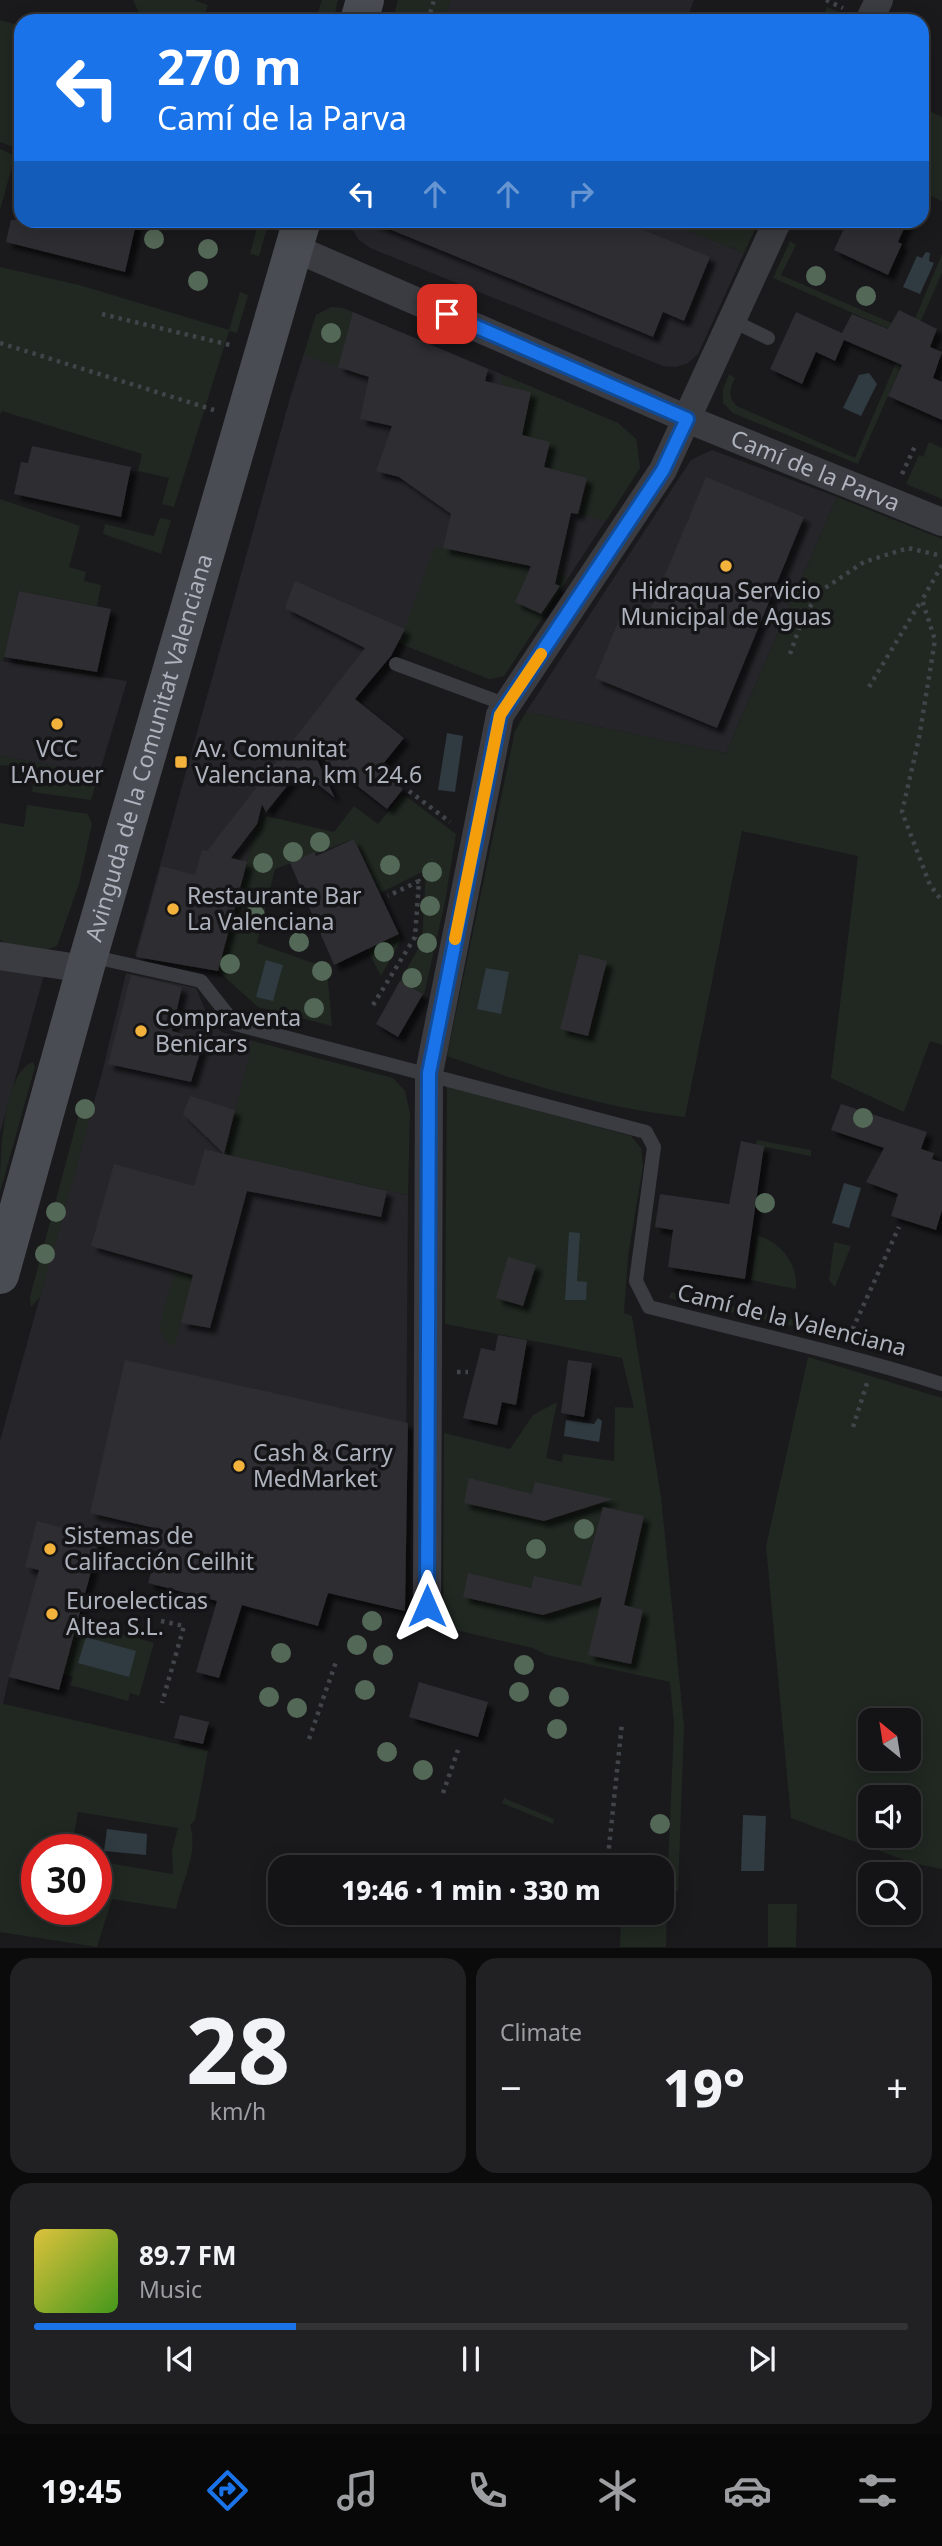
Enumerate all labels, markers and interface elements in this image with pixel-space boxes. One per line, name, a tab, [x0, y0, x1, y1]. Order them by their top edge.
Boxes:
text: 270 m	[157, 33, 302, 99]
icon: left	[42, 42, 133, 133]
text: Camí de la Parva	[157, 96, 407, 139]
icon: left	[343, 175, 381, 213]
icon: ahead	[416, 175, 454, 213]
icon: ahead	[489, 175, 527, 213]
icon: right	[562, 175, 600, 213]
pin	[417, 284, 477, 344]
icon: arrive	[428, 295, 466, 333]
street label: Camí de la Parva	[726, 421, 905, 518]
street label: Avinguda de la Comunitat Valenciana	[77, 550, 219, 945]
marker: Hidraqua Servicio Municipal de Aguas	[718, 558, 734, 574]
place label: Hidraqua Servicio Municipal de Aguas	[620, 574, 832, 632]
marker: VCC L'Anouer	[49, 716, 65, 732]
place label: VCC L'Anouer	[10, 732, 104, 790]
place label: Av. Comunitat Valenciana, km 124.6	[195, 732, 422, 790]
marker: Av. Comunitat Valenciana, km 124.6	[173, 754, 189, 770]
place label: Restaurante Bar La Valenciana	[187, 879, 362, 937]
marker: Restaurante Bar La Valenciana	[165, 901, 181, 917]
place label: Compraventa Benicars	[155, 1001, 301, 1059]
marker: Compraventa Benicars	[133, 1023, 149, 1039]
street label: Camí de la Valenciana	[674, 1275, 910, 1363]
place label: Cash & Carry MedMarket	[253, 1436, 393, 1494]
marker: Cash & Carry MedMarket	[231, 1458, 247, 1474]
place label: Sistemas de Califacción Ceilhit	[64, 1519, 254, 1577]
marker: Sistemas de Califacción Ceilhit	[42, 1541, 58, 1557]
position arrow	[390, 1569, 464, 1643]
place label: Euroelecticas Altea S.L.	[66, 1584, 208, 1642]
marker: Euroelecticas Altea S.L.	[44, 1606, 60, 1622]
north arrow	[858, 1708, 920, 1771]
map controls	[858, 1708, 921, 1925]
button: sound	[858, 1785, 921, 1848]
speed limit sign: 30	[21, 1834, 112, 1925]
button: search	[858, 1862, 921, 1925]
text: 19:46 · 1 min · 330 m	[341, 1872, 601, 1908]
text: 28	[186, 1987, 290, 2111]
text: Climate	[500, 2016, 582, 2048]
text: 19°	[663, 2051, 745, 2122]
text: −	[500, 2061, 522, 2113]
text: +	[886, 2061, 908, 2113]
text: km/h	[210, 2095, 266, 2127]
text: 89.7 FM	[139, 2237, 236, 2273]
text: Music	[139, 2273, 202, 2305]
icon: previous	[161, 2340, 199, 2378]
icon: pause	[452, 2340, 490, 2378]
icon: next	[743, 2340, 781, 2378]
icon: directions	[203, 2466, 252, 2515]
icon: music	[333, 2466, 382, 2515]
icon: phone	[463, 2466, 512, 2515]
icon: climate	[593, 2466, 642, 2515]
icon: car	[723, 2466, 772, 2515]
icon: filters	[853, 2466, 902, 2515]
text: 19:45	[40, 2469, 123, 2512]

